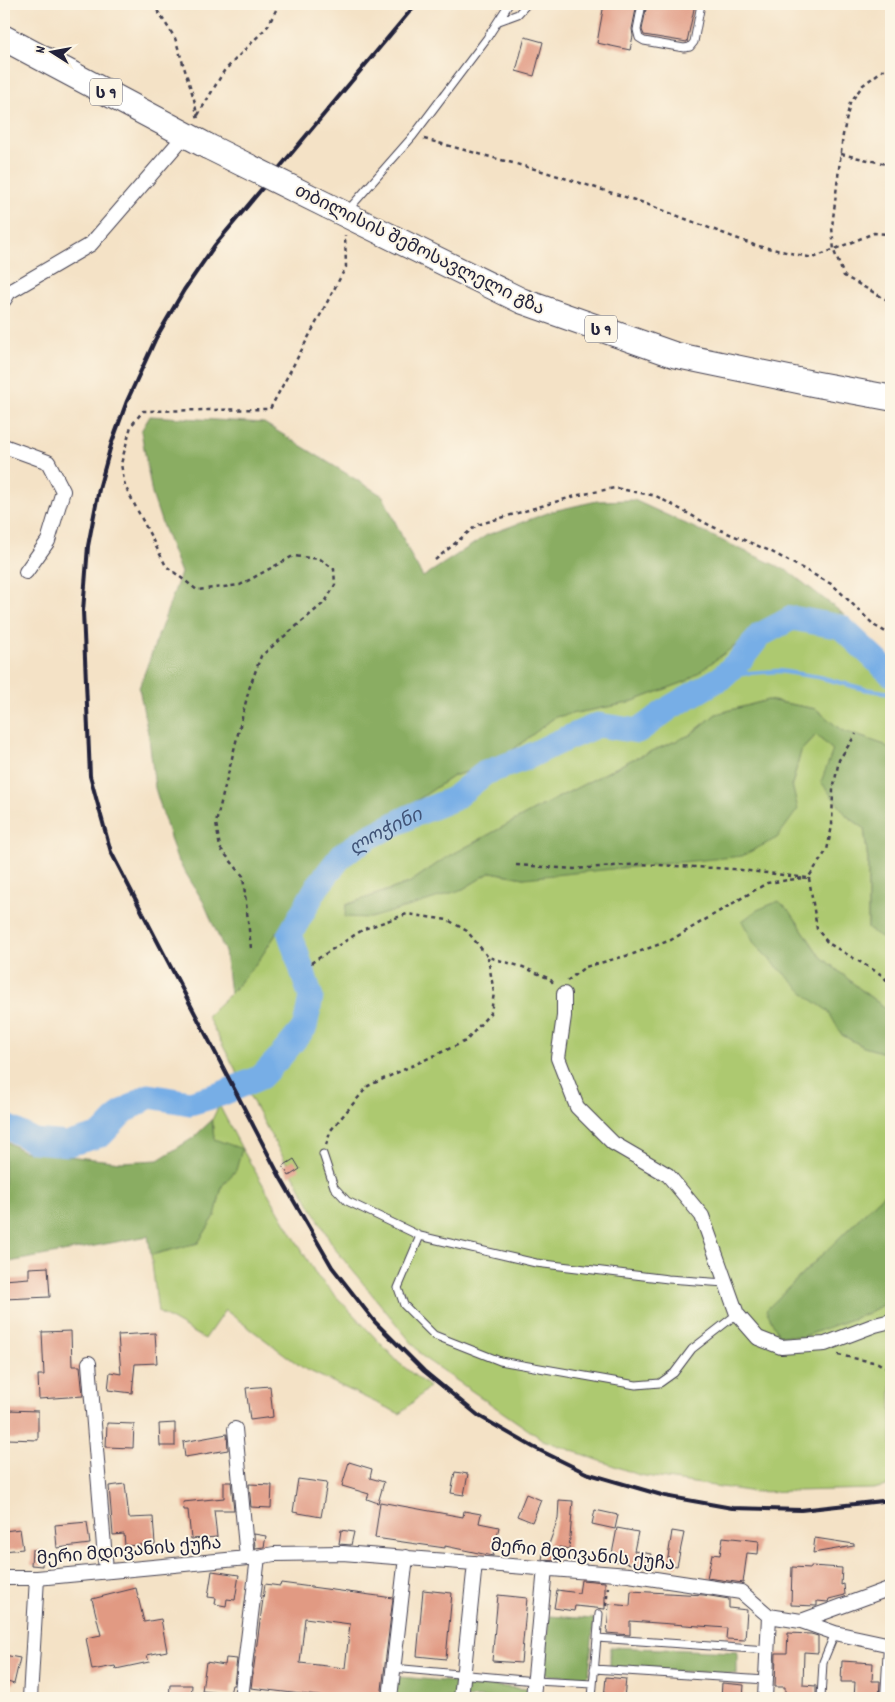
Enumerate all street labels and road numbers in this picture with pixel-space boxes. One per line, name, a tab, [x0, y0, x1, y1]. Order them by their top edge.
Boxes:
road number: ს 9	[90, 78, 122, 105]
street label: თბილისის შემოსავლელი გზა	[290, 180, 548, 323]
road number: ს 9	[585, 316, 617, 342]
street label: მერი მდივანის ქუჩა	[36, 1532, 223, 1573]
street label: მერი მდივანის ქუჩა	[489, 1534, 676, 1579]

